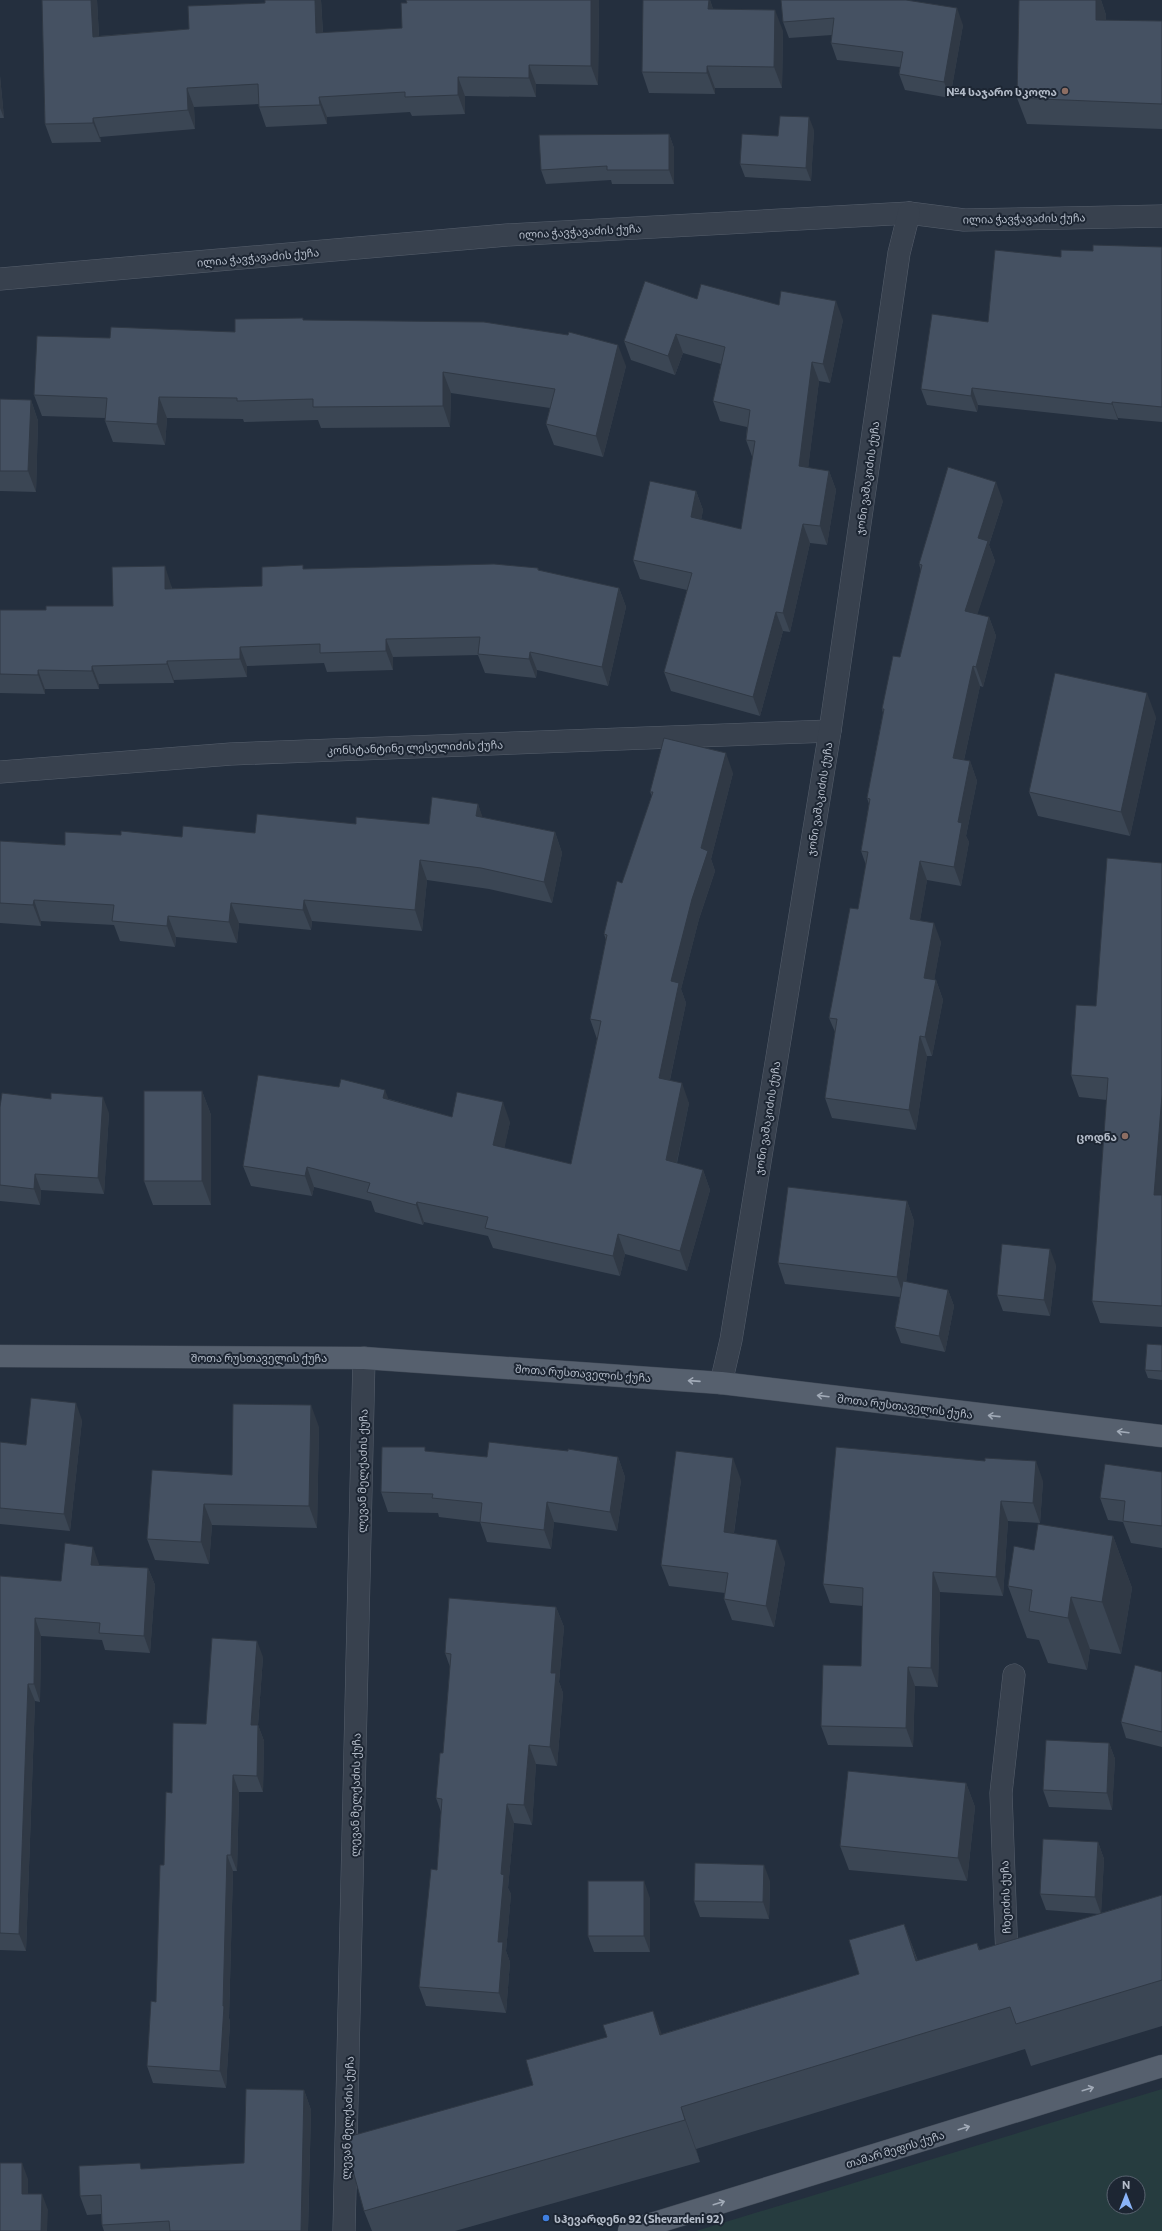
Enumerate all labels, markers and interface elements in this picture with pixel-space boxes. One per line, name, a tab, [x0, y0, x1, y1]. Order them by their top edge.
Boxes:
place label: №4 საჯარო სკოლა	[946, 85, 1057, 99]
marker: №4 საჯარო სკოლა	[1060, 86, 1070, 96]
street label: ილია ჭავჭავაძის ქუჩა	[962, 210, 1086, 227]
street label: ილია ჭავჭავაძის ქუჩა	[518, 221, 642, 242]
street label: ილია ჭავჭავაძის ქუჩა	[196, 245, 320, 270]
street label: ჯონი ვაშაკიძის ქუჩა	[853, 420, 882, 536]
street label: კონსტანტინე ლესელიძის ქუჩა	[327, 737, 503, 758]
street label: ჯონი ვაშაკიძის ქუჩა	[804, 741, 835, 857]
street label: ჯონი ვაშაკიძის ქუჩა	[752, 1060, 783, 1176]
place label: ცოდნა	[1076, 1130, 1117, 1144]
marker: ცოდნა	[1120, 1131, 1130, 1141]
street label: შოთა რუსთაველის ქუჩა	[191, 1351, 327, 1365]
street label: შოთა რუსთაველის ქუჩა	[514, 1362, 651, 1385]
one-way arrow	[688, 1377, 701, 1384]
street label: შოთა რუსთაველის ქუჩა	[836, 1391, 973, 1422]
one-way arrow	[817, 1392, 830, 1400]
street label: ლევან მელქაძის ქუჩა	[354, 1409, 371, 1533]
one-way arrow	[988, 1412, 1001, 1420]
one-way arrow	[1117, 1428, 1130, 1435]
street label: ლევან მელქაძის ქუჩა	[347, 1733, 364, 1857]
street label: ჩხეიძის ქუჩა	[997, 1860, 1014, 1934]
street label: ლევან მელქაძის ქუჩა	[338, 2056, 357, 2180]
one-way arrow	[1082, 2085, 1094, 2093]
one-way arrow	[957, 2124, 970, 2131]
street label: თამარ მეფის ქუჩა	[844, 2128, 946, 2171]
north arrow	[1106, 2175, 1146, 2215]
text: N	[1122, 2178, 1130, 2191]
one-way arrow	[713, 2199, 726, 2206]
place label: სჰევარდენი 92 (Shevardeni 92)	[554, 2212, 724, 2226]
marker: სჰევარდენი 92 (Shevardeni 92)	[541, 2213, 551, 2223]

